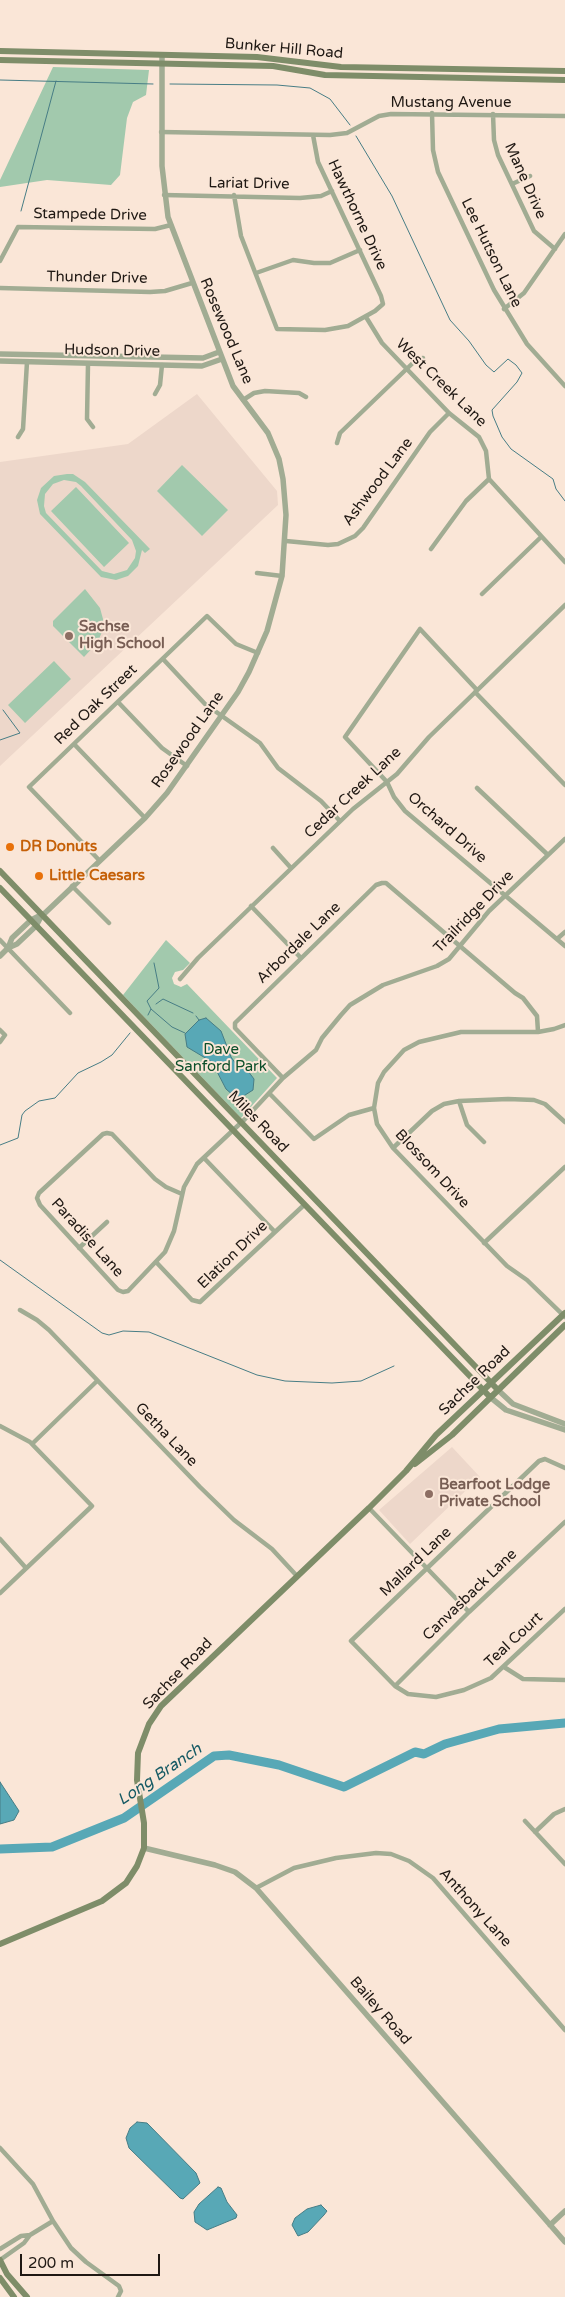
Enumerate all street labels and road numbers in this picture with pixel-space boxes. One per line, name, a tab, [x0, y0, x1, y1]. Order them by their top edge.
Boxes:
street label: Bunker Hill Road	[224, 35, 344, 63]
street label: Mustang Avenue	[391, 94, 511, 112]
street label: Mane Drive	[500, 140, 550, 222]
street label: Hawthorne Drive	[323, 157, 391, 273]
street label: Lariat Drive	[208, 174, 290, 194]
street label: Lee Hutson Lane	[457, 195, 525, 311]
street label: Stampede Drive	[33, 205, 147, 225]
street label: Thunder Drive	[46, 268, 148, 288]
street label: Rosewood Lane	[196, 275, 256, 387]
street label: West Creek Lane	[392, 335, 490, 431]
street label: Hudson Drive	[64, 341, 160, 361]
street label: Ashwood Lane	[339, 434, 417, 530]
street label: Red Oak Street	[51, 661, 141, 749]
street label: Rosewood Lane	[148, 688, 228, 792]
street label: Cedar Creek Lane	[301, 744, 405, 842]
street label: Orchard Drive	[404, 789, 490, 867]
street label: Trailridge Drive	[430, 867, 518, 957]
street label: Arbordale Lane	[253, 898, 345, 988]
street label: Miles Road	[224, 1087, 292, 1157]
street label: Blossom Drive	[391, 1126, 473, 1212]
street label: Paradise Lane	[47, 1195, 127, 1281]
street label: Elation Drive	[194, 1217, 272, 1293]
street label: Sachse Road	[436, 1343, 514, 1419]
street label: Getha Lane	[131, 1399, 201, 1471]
street label: Mallard Lane	[377, 1523, 455, 1601]
street label: Canvasback Lane	[419, 1545, 521, 1645]
street label: Teal Court	[481, 1609, 547, 1671]
street label: Sachse Road	[140, 1635, 216, 1713]
street label: Anthony Lane	[435, 1865, 515, 1951]
street label: Bailey Road	[346, 1973, 414, 2049]

